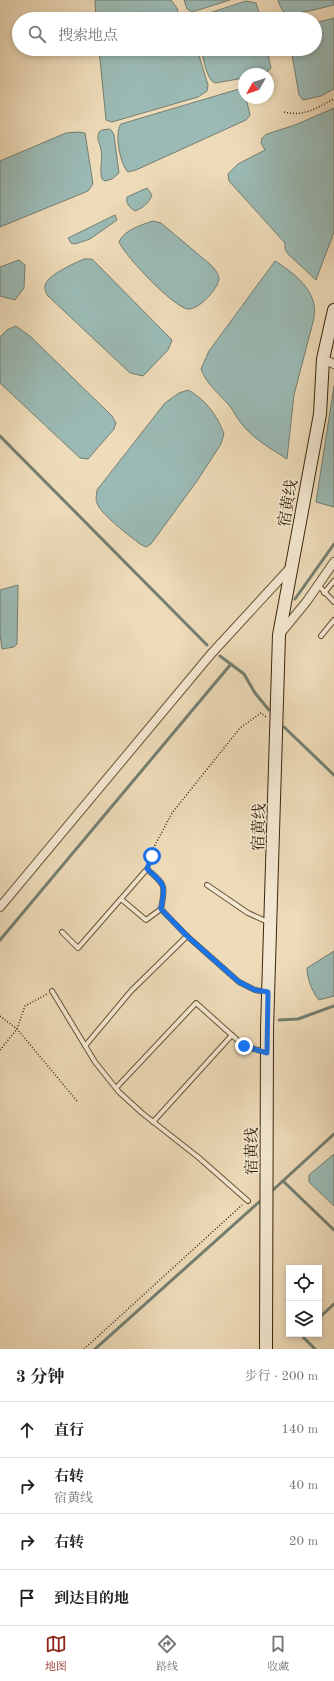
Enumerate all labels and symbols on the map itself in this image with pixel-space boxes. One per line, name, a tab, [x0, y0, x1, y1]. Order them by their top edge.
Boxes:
north arrow	[238, 68, 274, 104]
street label: 宿黄线	[275, 478, 301, 528]
street label: 宿黄线	[249, 803, 269, 851]
route start	[143, 847, 161, 865]
route end	[235, 1037, 253, 1055]
street label: 宿黄线	[243, 1127, 261, 1175]

